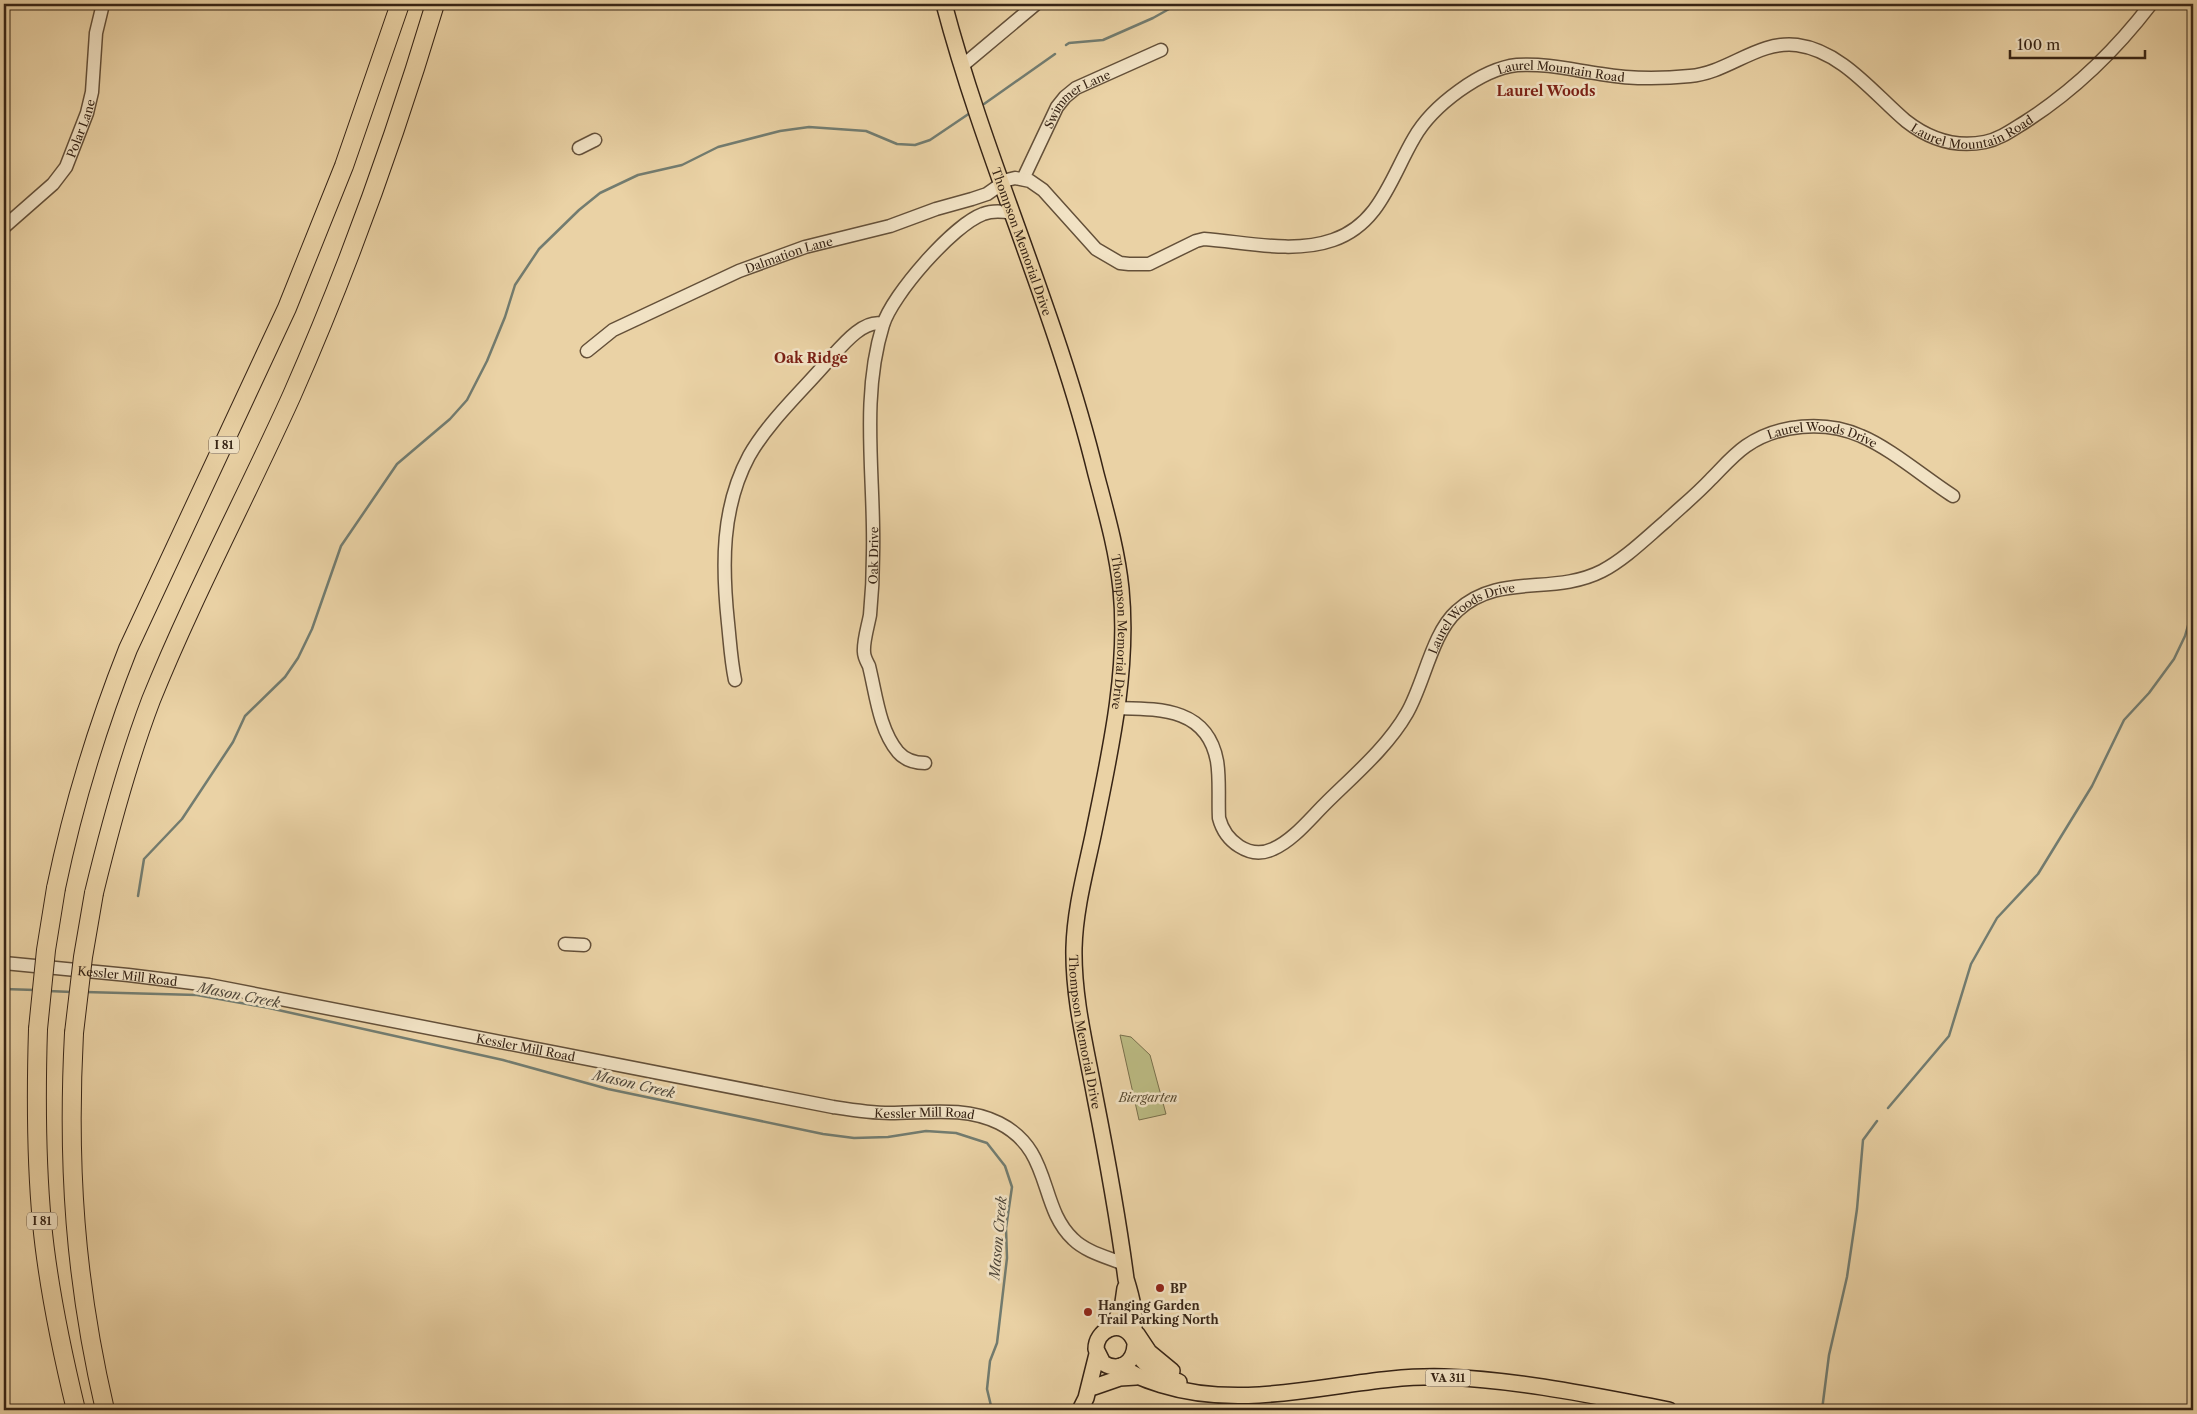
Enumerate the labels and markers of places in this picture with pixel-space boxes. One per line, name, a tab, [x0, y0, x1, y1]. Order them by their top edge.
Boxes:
place label: BP	[1170, 1281, 1187, 1296]
marker: BP	[1154, 1282, 1166, 1294]
place label: Hanging Garden Trail Parking North	[1098, 1298, 1219, 1327]
marker: Hanging Garden Trail Parking North	[1082, 1306, 1094, 1318]

